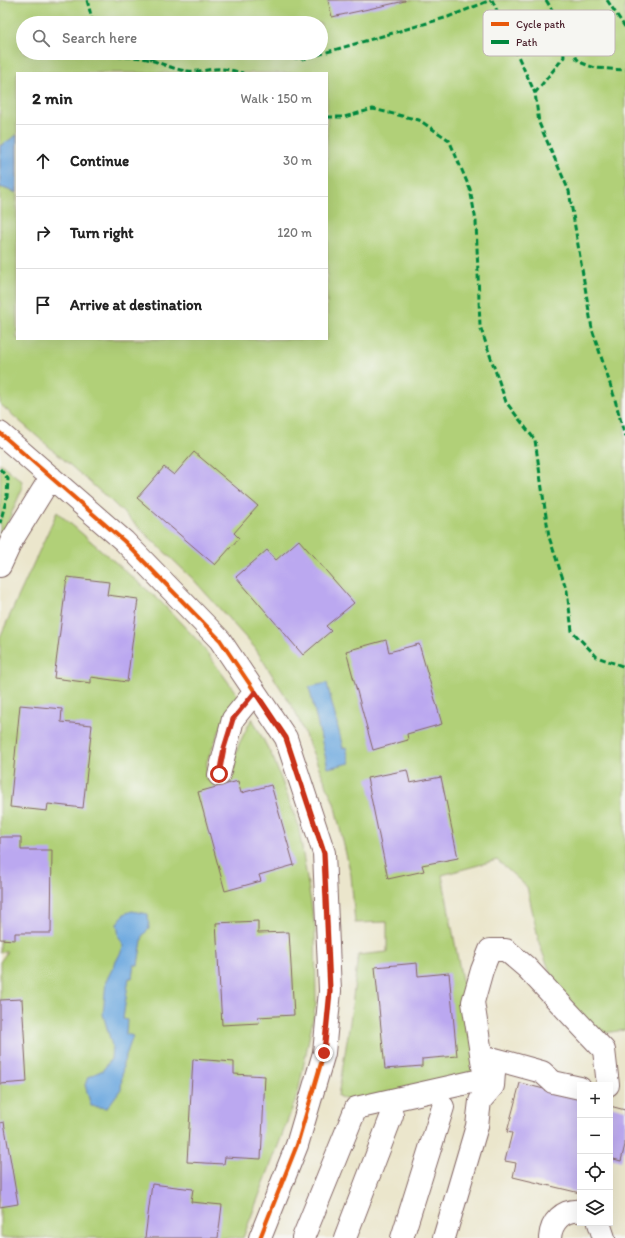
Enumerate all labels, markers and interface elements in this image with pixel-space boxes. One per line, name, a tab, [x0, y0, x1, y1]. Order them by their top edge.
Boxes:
legend	[483, 10, 615, 56]
search box	[16, 16, 328, 60]
text: Cycle path	[516, 18, 565, 31]
icon: search	[30, 27, 52, 49]
text: Search here	[62, 29, 137, 47]
text: Path	[516, 36, 538, 49]
text: 2 min	[32, 88, 72, 108]
text: Walk · 150 m	[241, 91, 312, 106]
icon: ahead	[32, 150, 54, 172]
text: Continue	[70, 152, 129, 170]
text: 30 m	[283, 153, 312, 168]
icon: right	[32, 222, 54, 244]
text: Turn right	[70, 224, 134, 242]
text: 120 m	[277, 225, 312, 240]
icon: arrive	[32, 294, 54, 316]
text: Arrive at destination	[70, 296, 202, 314]
route start	[210, 765, 228, 783]
route end	[315, 1044, 333, 1062]
map controls	[577, 1082, 613, 1226]
button: +	[577, 1082, 613, 1118]
button: −	[577, 1118, 613, 1154]
button: locate	[577, 1154, 613, 1190]
button: layers	[577, 1190, 613, 1226]

